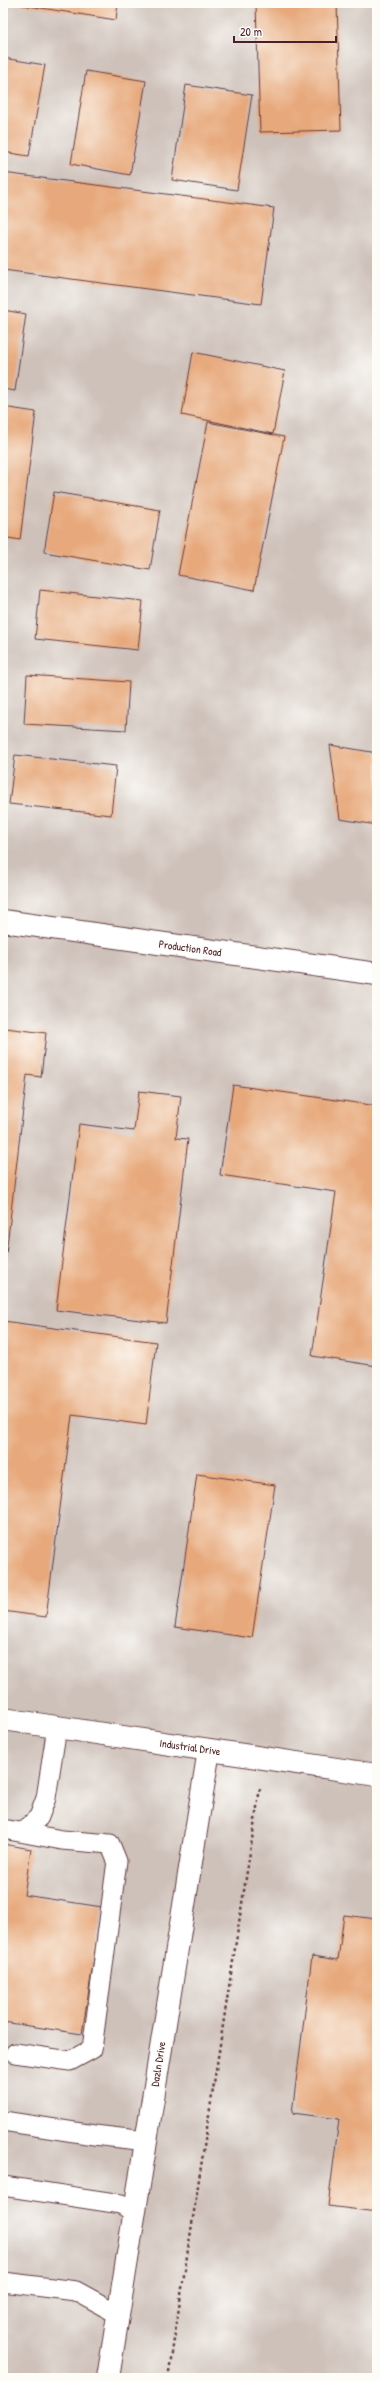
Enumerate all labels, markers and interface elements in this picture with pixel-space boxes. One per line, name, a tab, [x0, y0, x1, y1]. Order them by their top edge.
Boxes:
scale bar	[234, 18, 336, 44]
text: 20 m	[240, 23, 262, 40]
street label: Production Road	[158, 937, 223, 959]
street label: Industrial Drive	[159, 1736, 222, 1758]
street label: Dazln Drive	[148, 2040, 169, 2088]

